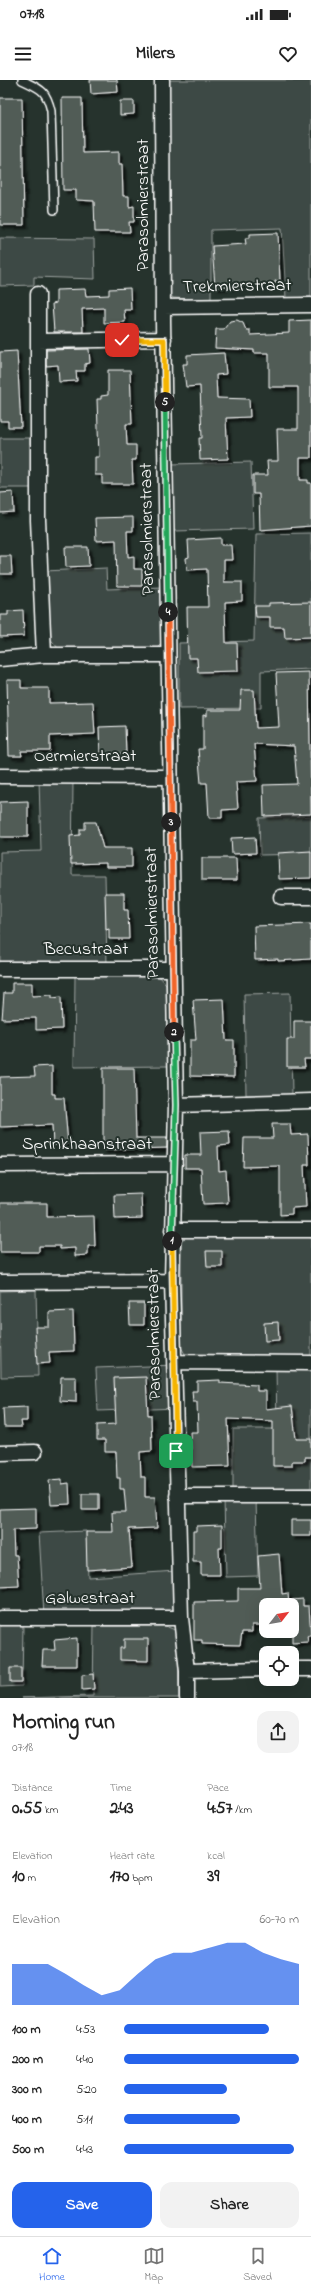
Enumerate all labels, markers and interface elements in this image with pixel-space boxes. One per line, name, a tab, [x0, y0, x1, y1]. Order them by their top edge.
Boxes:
text: 07:18	[20, 3, 44, 25]
text: Milers	[136, 41, 176, 67]
icon: menu	[12, 43, 34, 65]
icon: heart	[277, 43, 299, 65]
street label: Parasolmierstraat	[131, 139, 157, 271]
street label: Trekmierstraat	[182, 273, 292, 301]
pin	[105, 323, 139, 357]
icon: check	[111, 329, 133, 351]
pin: 5	[155, 392, 175, 412]
text: 5	[162, 394, 168, 410]
street label: Parasolmierstraat	[134, 463, 162, 595]
pin: 4	[158, 602, 178, 622]
text: 4	[166, 604, 170, 620]
street label: Oermierstraat	[34, 744, 136, 770]
pin: 3	[161, 812, 181, 832]
text: 3	[169, 814, 173, 830]
street label: Parasolmierstraat	[139, 847, 167, 979]
street label: Becustraat	[43, 937, 128, 963]
pin: 2	[164, 1022, 184, 1042]
text: 2	[171, 1024, 177, 1040]
street label: Sprinkhaanstraat	[22, 1132, 152, 1158]
pin: 1	[162, 1231, 182, 1251]
text: 1	[170, 1233, 174, 1249]
street label: Parasolmierstraat	[141, 1268, 169, 1400]
pin	[159, 1434, 193, 1468]
icon: arrive	[165, 1440, 187, 1462]
street label: Galwestraat	[45, 1586, 135, 1612]
north arrow	[259, 1598, 299, 1638]
map controls	[259, 1598, 299, 1686]
button: locate	[259, 1646, 299, 1686]
text: Morning run	[12, 1707, 115, 1739]
button: share	[257, 1711, 299, 1753]
text: 07:18	[12, 1738, 33, 1757]
text: Distance	[12, 1780, 53, 1796]
text: Time	[110, 1780, 131, 1796]
text: Pace	[207, 1780, 229, 1796]
text: 0.55	[12, 1796, 42, 1821]
text: 2:43	[110, 1796, 134, 1821]
text: 4:57	[207, 1796, 233, 1821]
text: km	[42, 1802, 58, 1818]
text: /km	[233, 1802, 252, 1818]
text: Elevation	[12, 1848, 52, 1864]
text: Heart rate	[110, 1848, 155, 1864]
text: kcal	[207, 1848, 225, 1864]
text: 10	[12, 1864, 25, 1889]
text: 170	[110, 1864, 129, 1889]
text: 39	[207, 1864, 219, 1889]
text: m	[25, 1870, 36, 1886]
text: bpm	[129, 1870, 153, 1886]
text: Elevation	[12, 1910, 60, 1929]
text: 60–70 m	[260, 1910, 299, 1929]
text: 100 m	[12, 2020, 41, 2039]
text: 4:53	[76, 2020, 95, 2039]
text: 200 m	[12, 2050, 43, 2069]
text: 4:40	[76, 2050, 93, 2069]
text: 300 m	[12, 2080, 42, 2099]
text: 5:20	[76, 2080, 97, 2099]
text: 400 m	[12, 2110, 42, 2129]
text: 5:11	[76, 2110, 93, 2129]
text: 500 m	[12, 2140, 44, 2159]
text: 4:43	[76, 2140, 93, 2159]
button: Save	[12, 2182, 152, 2228]
button: Share	[160, 2182, 299, 2228]
tab: Home	[39, 2245, 65, 2285]
tab: Map	[143, 2245, 165, 2285]
tab: Saved	[243, 2245, 272, 2285]

